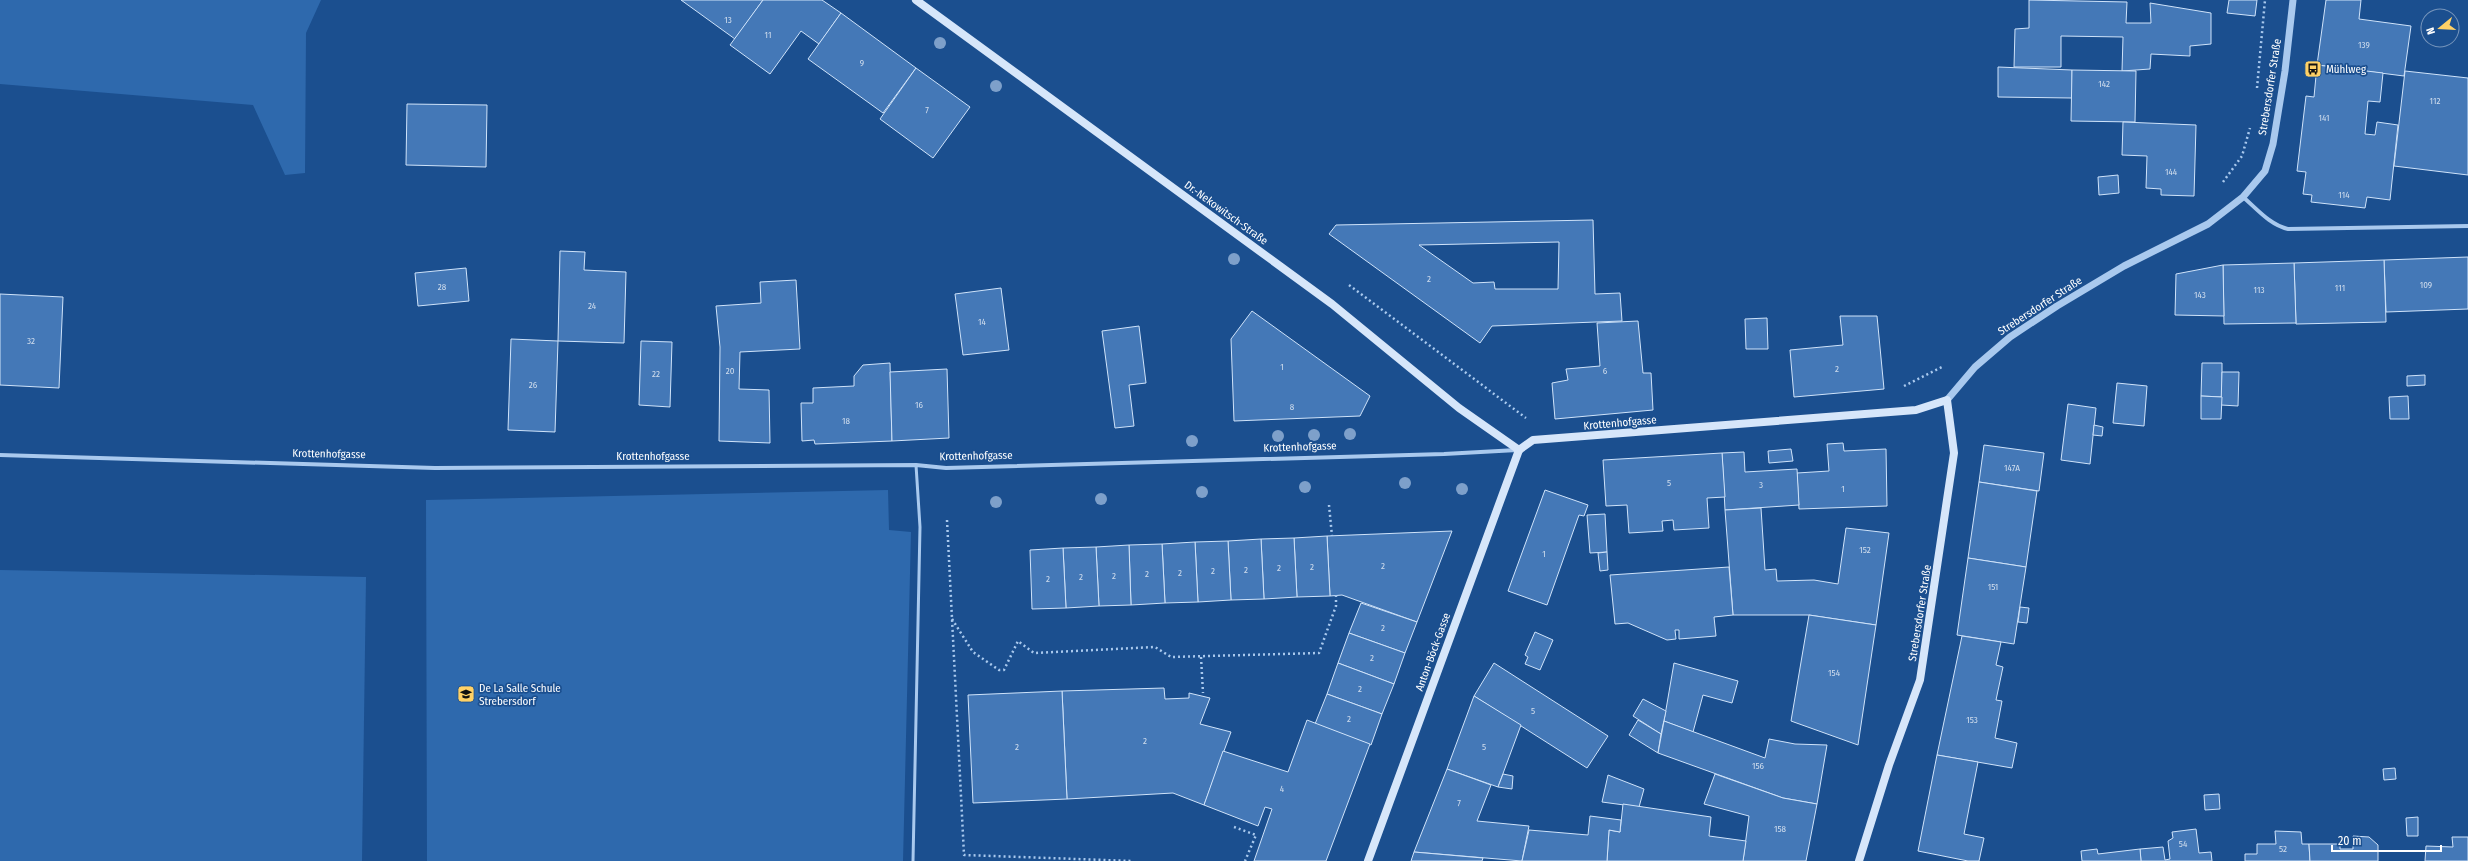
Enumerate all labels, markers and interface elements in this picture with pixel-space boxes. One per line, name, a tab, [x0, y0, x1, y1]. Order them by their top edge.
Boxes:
north arrow	[2420, 8, 2460, 48]
house number: 13	[724, 15, 732, 25]
text: N	[2424, 26, 2438, 36]
house number: 11	[765, 30, 771, 40]
street label: Strebersdorfer Straße	[2256, 38, 2284, 136]
house number: 139	[2358, 40, 2370, 50]
house number: 9	[860, 58, 864, 68]
bus stop icon: Mühlweg	[2303, 59, 2323, 79]
place label: Mühlweg	[2326, 63, 2367, 76]
house number: 142	[2098, 79, 2110, 89]
house number: 112	[2430, 96, 2440, 106]
house number: 7	[925, 105, 929, 115]
house number: 141	[2319, 113, 2329, 123]
house number: 144	[2165, 167, 2178, 177]
street label: Dr.-Nekowitsch-Straße	[1182, 178, 1270, 248]
house number: 114	[2338, 190, 2350, 200]
house number: 2	[1427, 274, 1431, 284]
street label: Strebersdorfer Straße	[1996, 274, 2084, 338]
house number: 109	[2420, 280, 2432, 290]
house number: 28	[438, 282, 447, 292]
house number: 111	[2335, 283, 2345, 293]
house number: 113	[2254, 285, 2264, 295]
house number: 143	[2194, 290, 2206, 300]
house number: 24	[588, 301, 597, 311]
house number: 14	[978, 317, 987, 327]
house number: 32	[27, 336, 35, 346]
house number: 1	[1280, 362, 1284, 372]
house number: 2	[1835, 364, 1839, 374]
house number: 20	[726, 366, 735, 376]
house number: 6	[1603, 366, 1608, 376]
house number: 22	[652, 369, 660, 379]
house number: 26	[529, 380, 538, 390]
house number: 16	[915, 400, 924, 410]
house number: 8	[1290, 402, 1295, 412]
street label: Krottenhofgasse	[1583, 413, 1657, 433]
house number: 18	[842, 416, 851, 426]
street label: Krottenhofgasse	[1263, 439, 1337, 455]
street label: Krottenhofgasse	[292, 447, 366, 461]
street label: Krottenhofgasse	[939, 449, 1013, 463]
street label: Krottenhofgasse	[616, 450, 690, 463]
house number: 147A	[2004, 463, 2020, 473]
house number: 5	[1667, 478, 1671, 488]
house number: 3	[1759, 480, 1763, 490]
house number: 1	[1841, 484, 1845, 494]
house number: 152	[1859, 545, 1871, 555]
house number: 1	[1542, 549, 1546, 559]
house number: 2	[1381, 561, 1385, 571]
house number: 2	[1310, 562, 1314, 572]
house number: 2	[1277, 563, 1281, 573]
street label: Strebersdorfer Straße	[1906, 564, 1934, 662]
house number: 2	[1244, 565, 1248, 575]
house number: 2	[1211, 566, 1215, 576]
house number: 2	[1178, 568, 1182, 578]
house number: 2	[1145, 569, 1149, 579]
house number: 2	[1112, 571, 1116, 581]
house number: 2	[1079, 572, 1083, 582]
house number: 2	[1046, 574, 1050, 584]
house number: 151	[1988, 582, 1998, 592]
street label: Anton-Böck-Gasse	[1413, 611, 1453, 693]
house number: 2	[1381, 623, 1385, 633]
house number: 2	[1370, 653, 1374, 663]
house number: 154	[1828, 668, 1841, 678]
place label: De La Salle Schule Strebersdorf	[479, 682, 561, 708]
school or university icon: De La Salle Schule Strebersdorf	[456, 684, 476, 704]
house number: 2	[1358, 684, 1362, 694]
house number: 5	[1531, 706, 1535, 716]
house number: 2	[1347, 714, 1351, 724]
house number: 153	[1966, 715, 1978, 725]
house number: 2	[1143, 736, 1147, 746]
house number: 2	[1015, 742, 1019, 752]
house number: 5	[1482, 742, 1486, 752]
house number: 156	[1752, 761, 1765, 771]
house number: 4	[1280, 784, 1285, 794]
house number: 7	[1457, 798, 1461, 808]
house number: 158	[1774, 824, 1787, 834]
scale bar	[2332, 827, 2441, 853]
text: 20 m	[2338, 834, 2362, 848]
house number: 54	[2179, 839, 2188, 849]
house number: 52	[2279, 844, 2287, 854]

